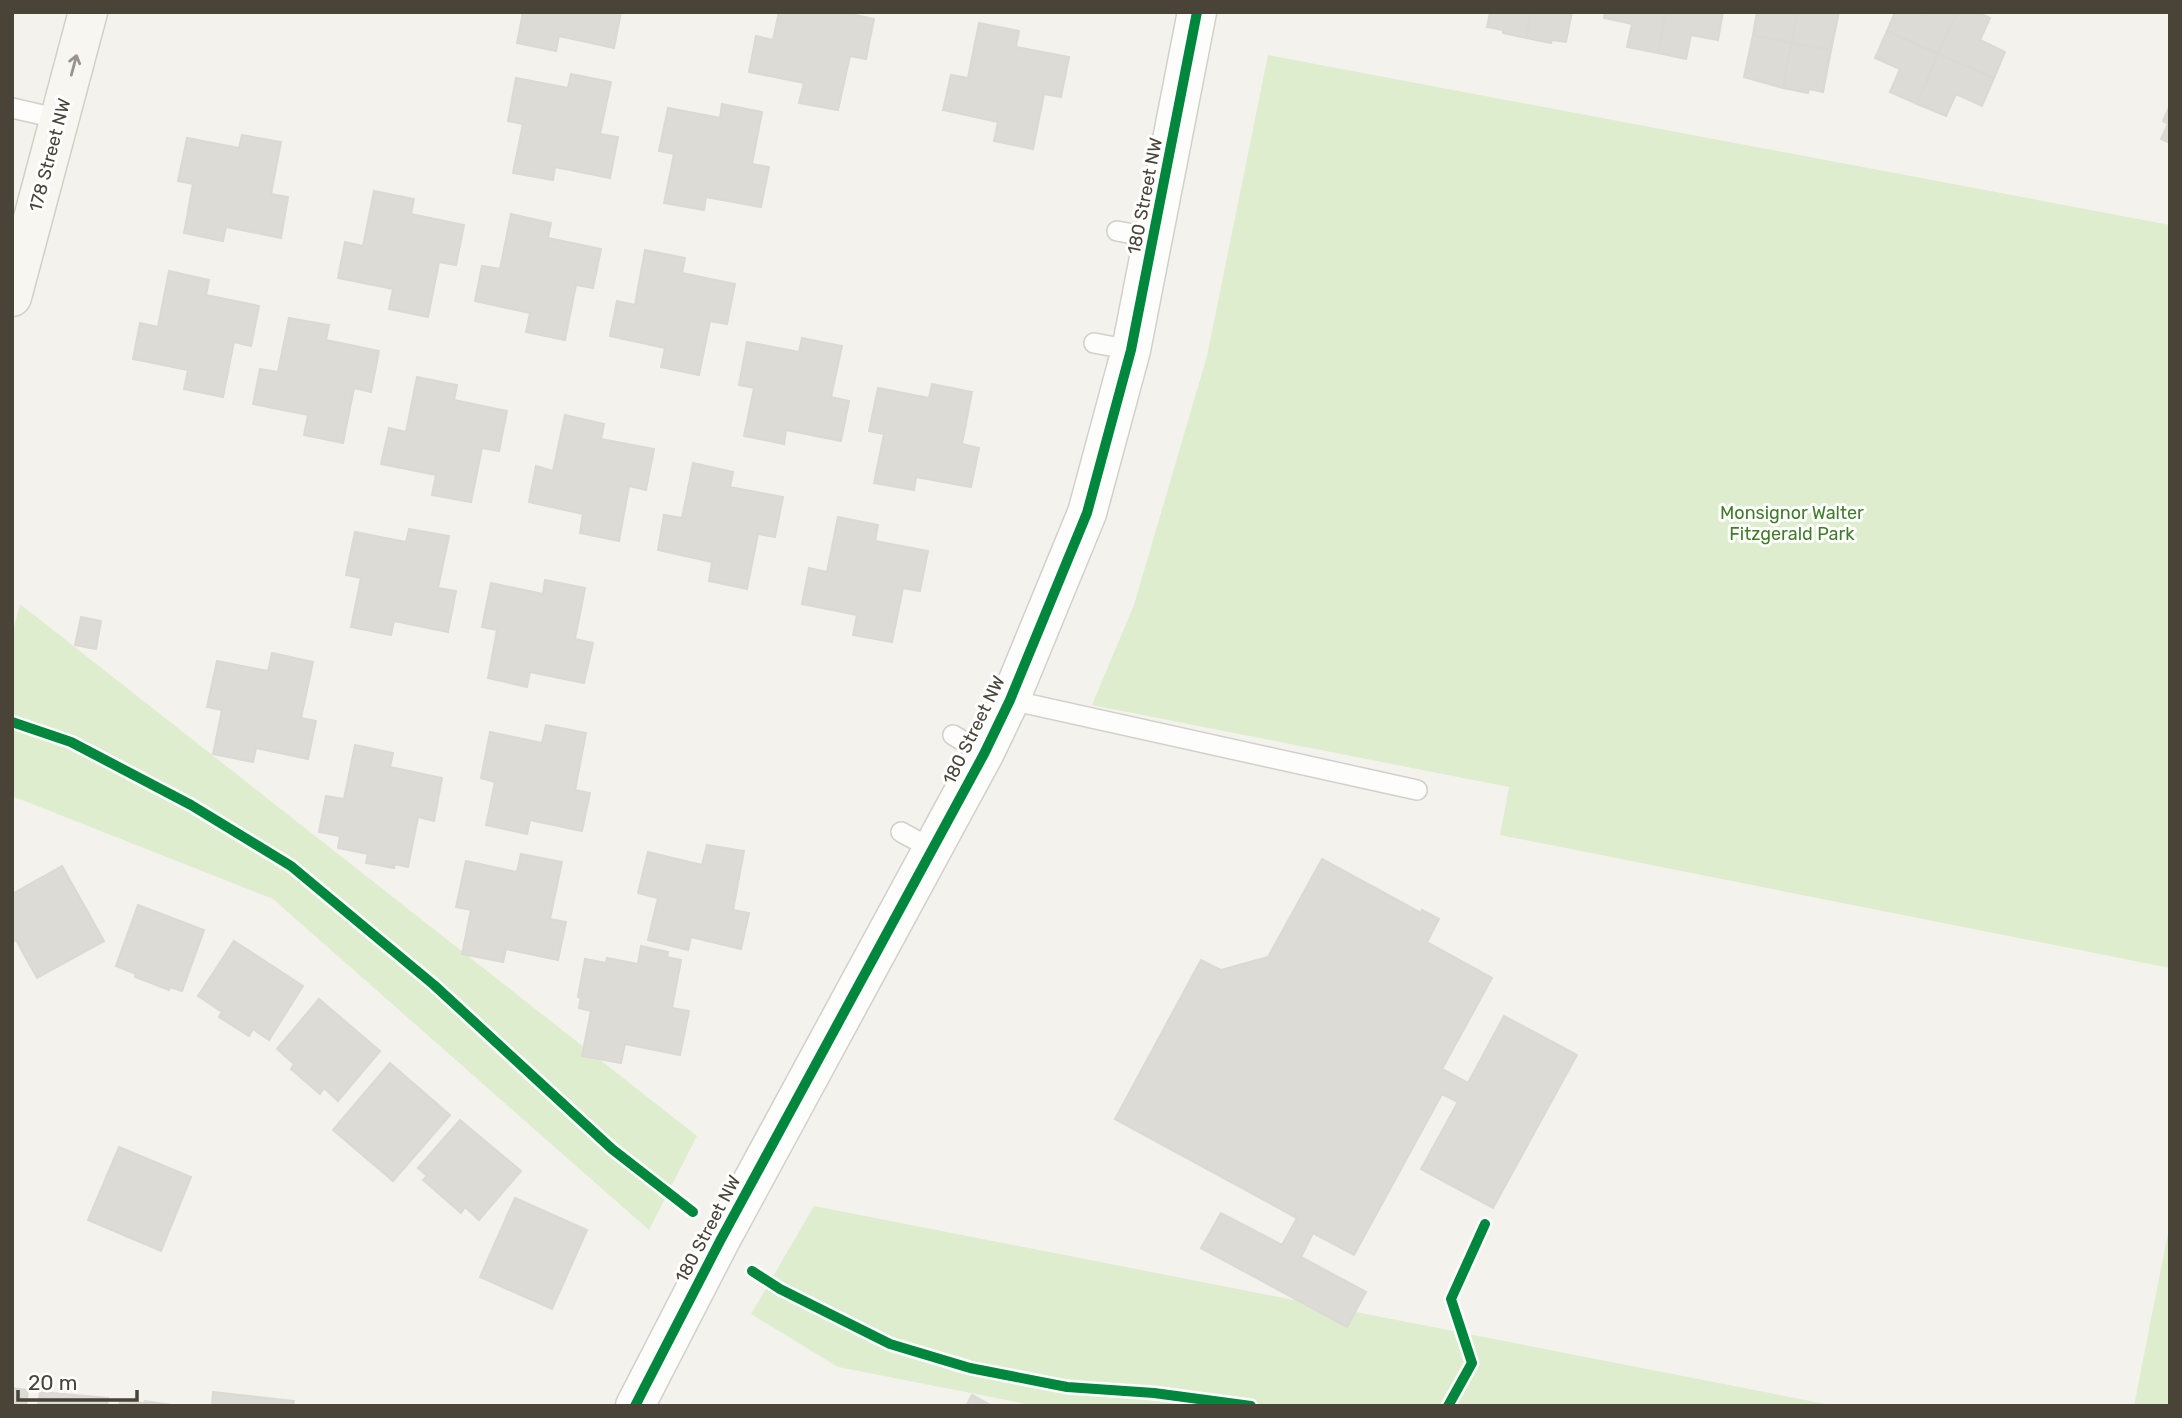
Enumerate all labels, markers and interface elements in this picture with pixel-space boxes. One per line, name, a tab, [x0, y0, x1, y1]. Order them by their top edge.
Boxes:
one-way arrow	[68, 55, 81, 77]
street label: 178 Street NW	[24, 96, 76, 214]
street label: 180 Street NW	[1123, 136, 1167, 256]
park label: Monsignor Walter Fitzgerald Park	[1720, 502, 1864, 545]
street label: 180 Street NW	[938, 672, 1010, 788]
street label: 180 Street NW	[671, 1172, 745, 1286]
scale bar	[18, 1358, 136, 1402]
text: 20 m	[28, 1370, 77, 1395]

